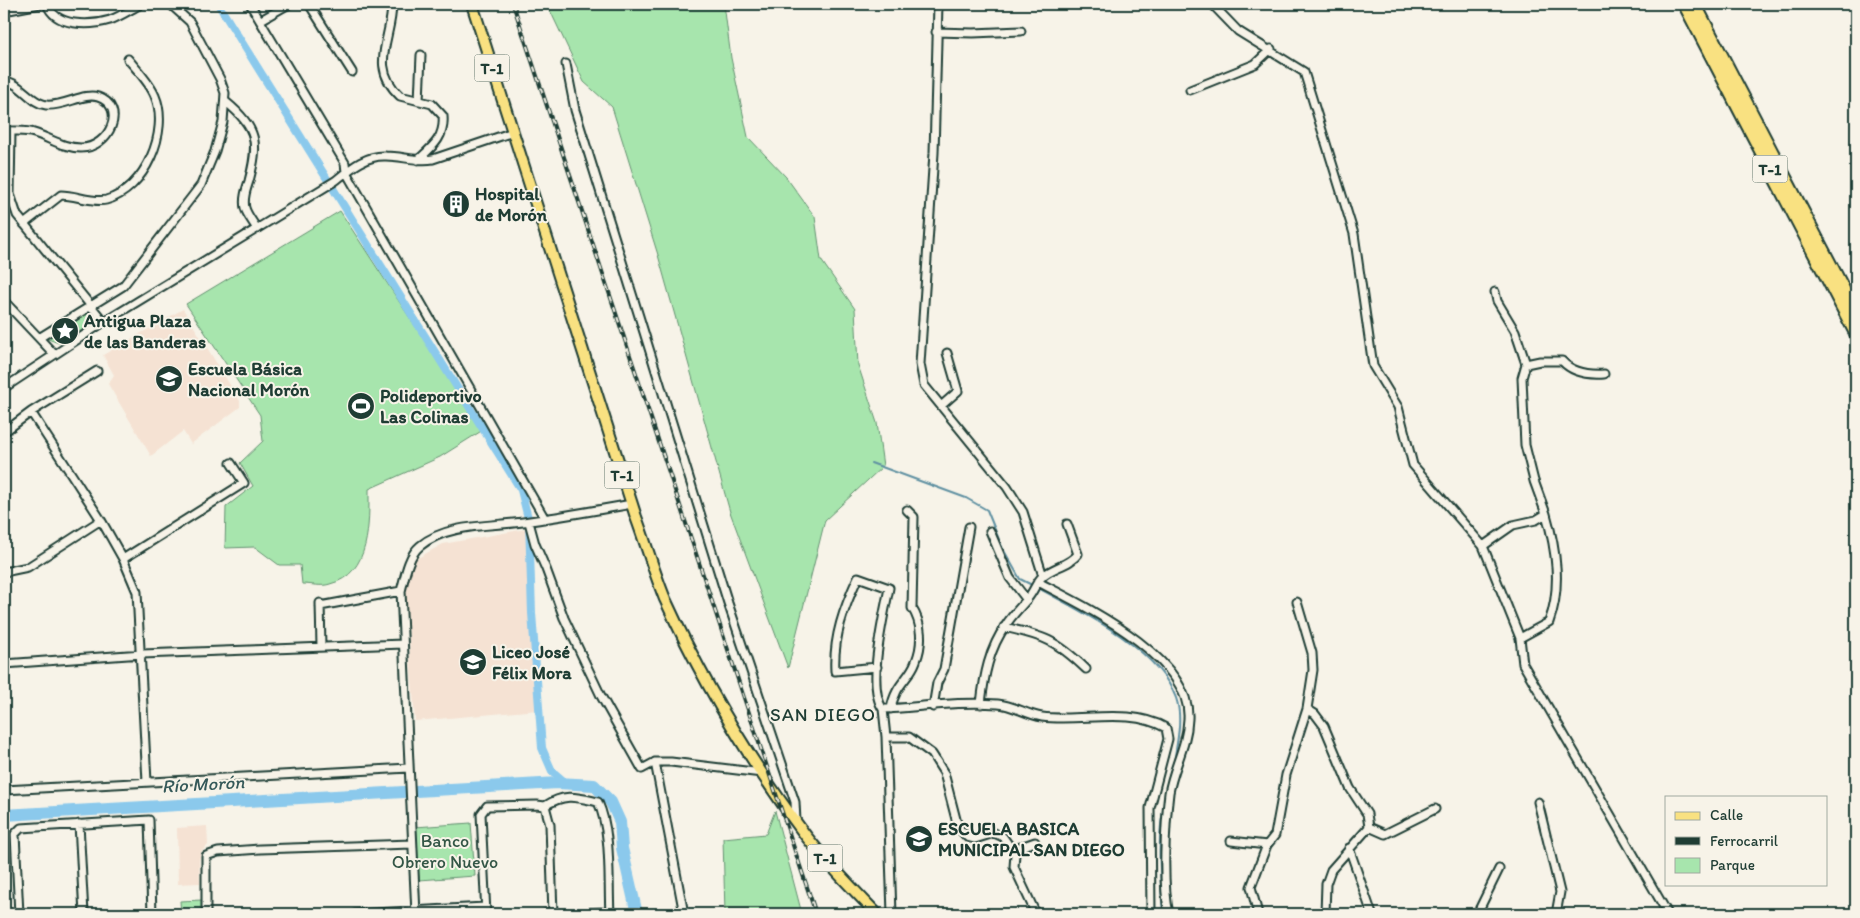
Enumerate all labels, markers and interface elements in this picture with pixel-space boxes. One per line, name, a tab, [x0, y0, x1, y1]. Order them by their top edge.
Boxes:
road number: T-1	[474, 54, 510, 82]
road number: T-1	[1752, 156, 1788, 182]
place label: Hospital de Morón	[475, 183, 548, 226]
building icon: Hospital de Morón	[441, 189, 471, 219]
place label: Antigua Plaza de las Banderas	[83, 310, 206, 353]
place icon: Antigua Plaza de las Banderas	[50, 316, 80, 346]
place label: Escuela Básica Nacional Morón	[188, 358, 309, 401]
school or university icon: Escuela Básica Nacional Morón	[154, 364, 184, 394]
place label: Polideportivo Las Colinas	[380, 385, 482, 428]
sports icon: Polideportivo Las Colinas	[346, 391, 376, 421]
road number: T-1	[604, 462, 640, 488]
place label: Liceo José Félix Mora	[492, 641, 572, 684]
school or university icon: Liceo José Félix Mora	[458, 647, 488, 677]
district label: SAN DIEGO	[770, 703, 876, 726]
water label: Río Morón	[161, 770, 246, 798]
legend	[1665, 796, 1828, 886]
text: Calle	[1710, 806, 1743, 824]
place label: ESCUELA BASICA MUNICIPAL SAN DIEGO	[938, 818, 1125, 861]
school or university icon: ESCUELA BASICA MUNICIPAL SAN DIEGO	[904, 824, 934, 854]
park label: Banco Obrero Nuevo	[392, 830, 498, 873]
text: Ferrocarril	[1710, 832, 1779, 850]
road number: T-1	[808, 844, 842, 871]
text: Parque	[1710, 856, 1755, 874]

